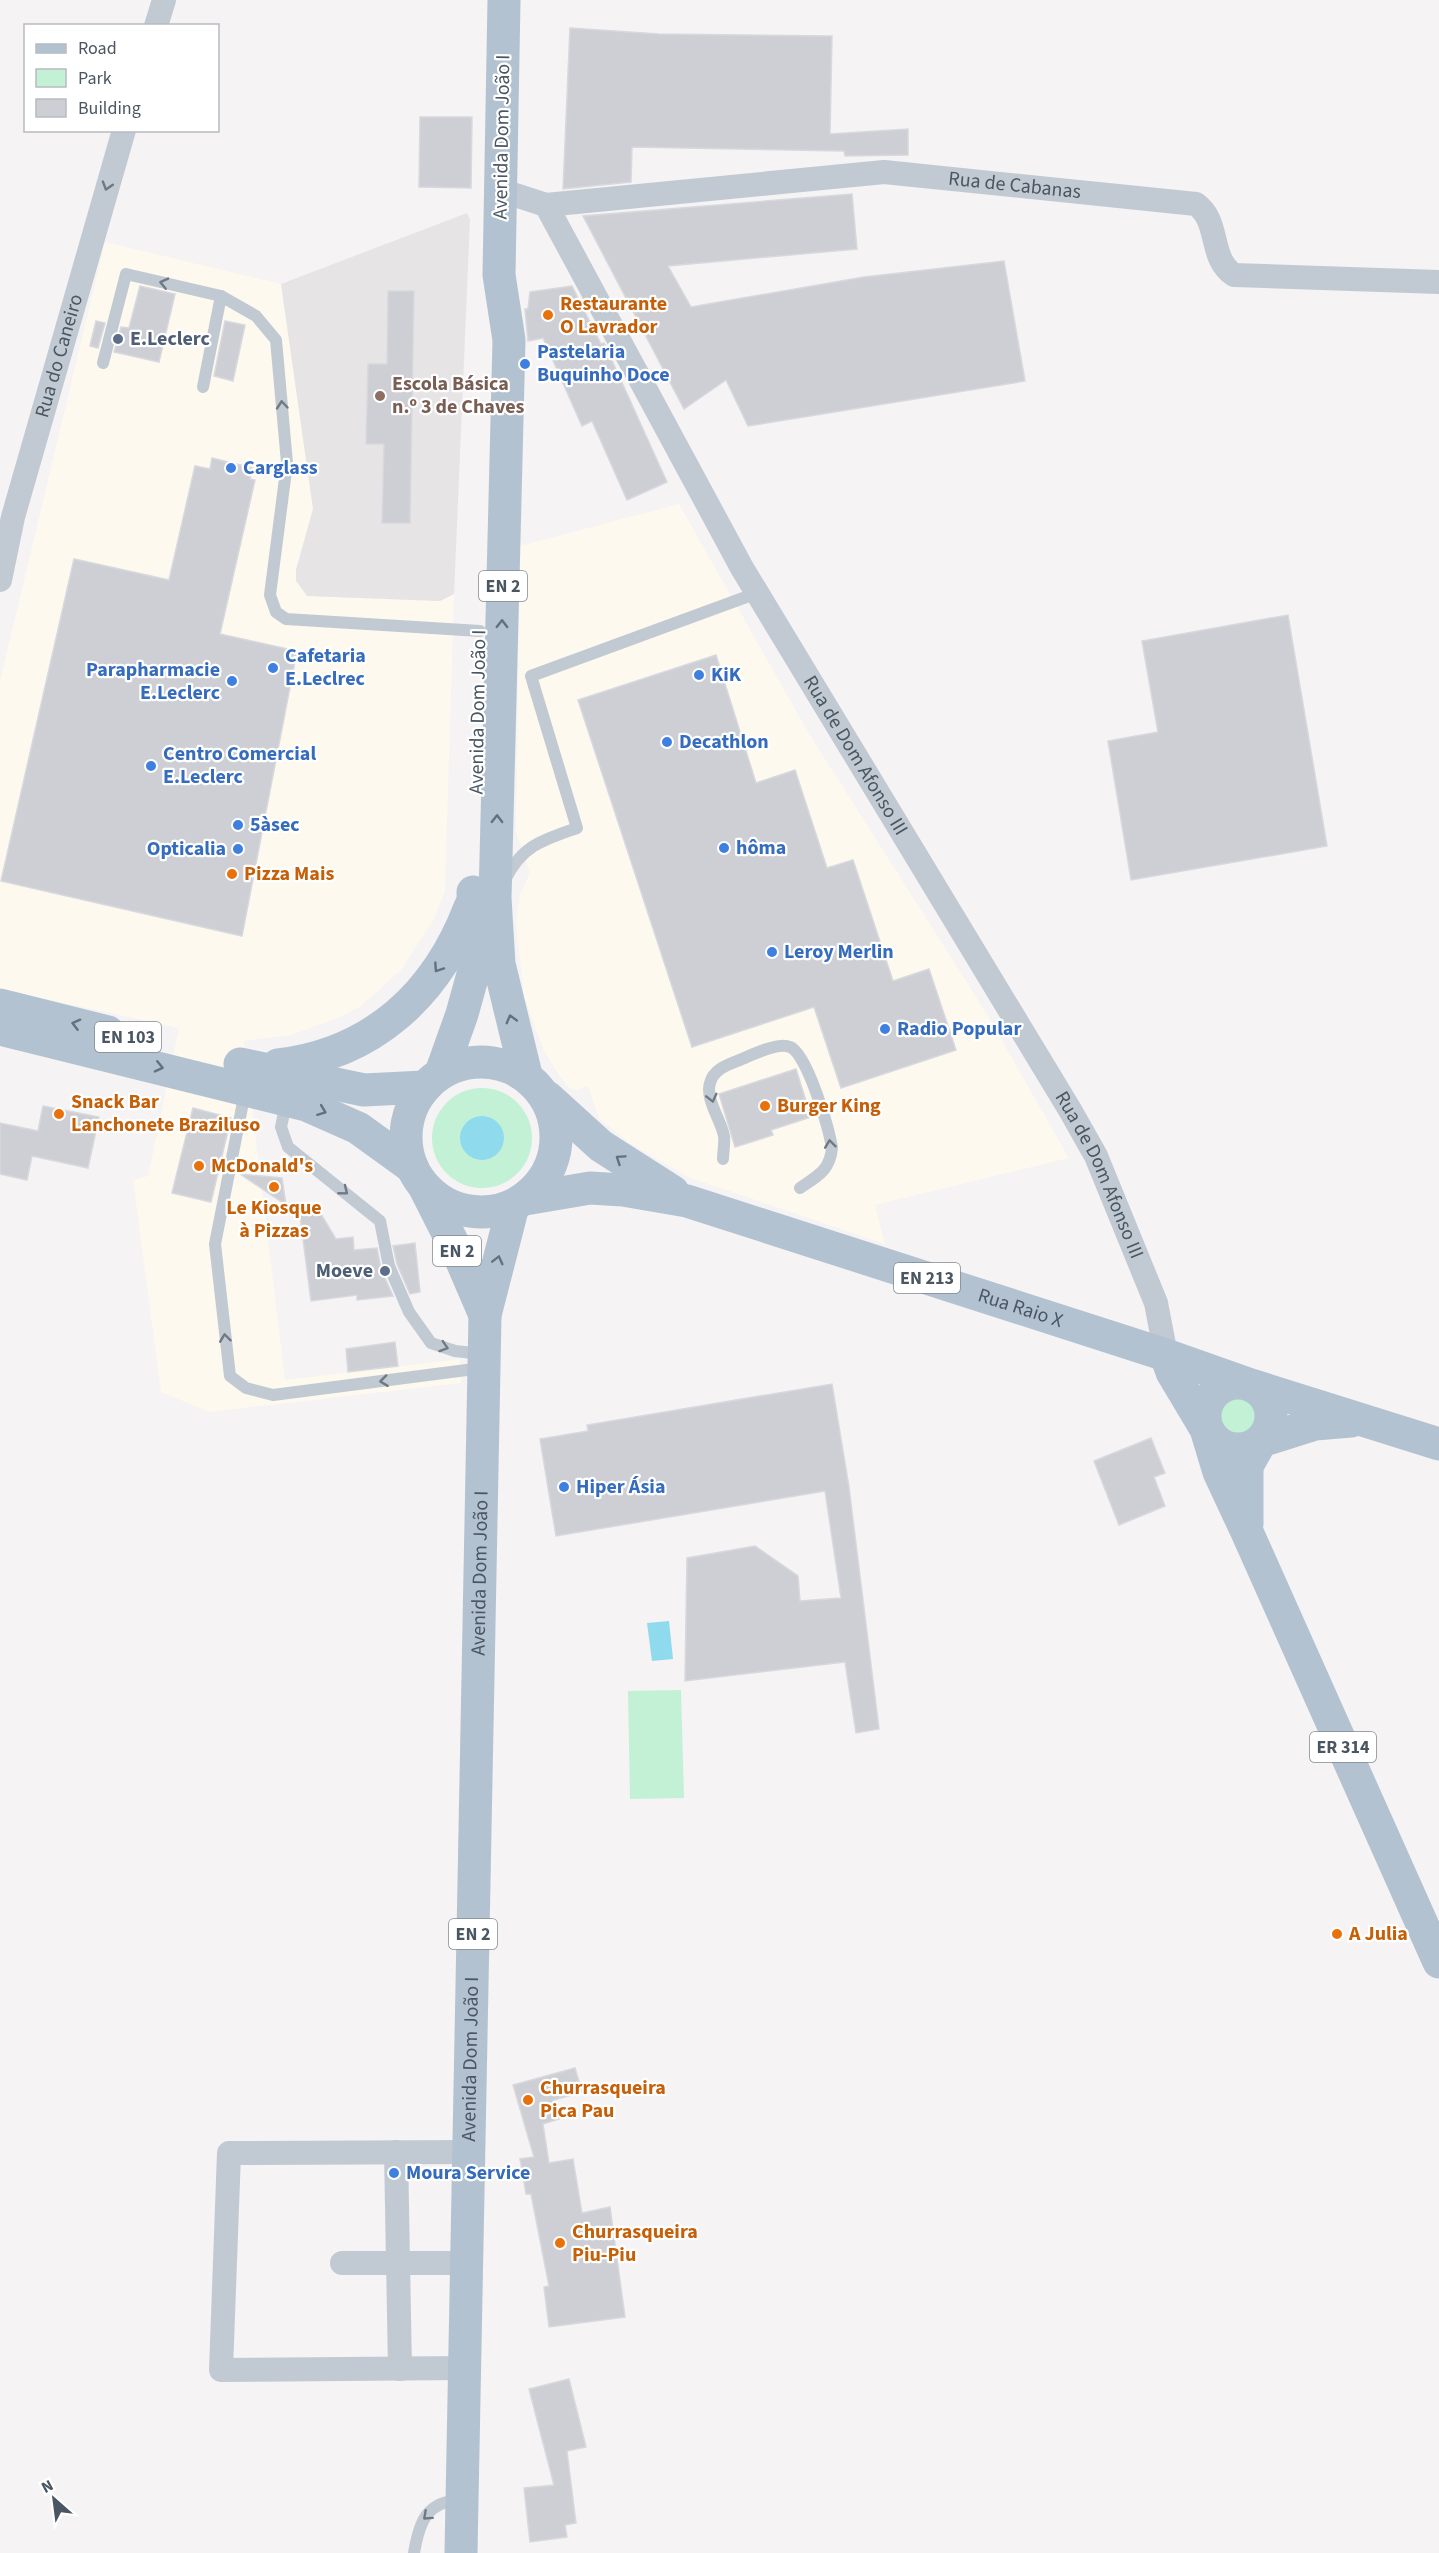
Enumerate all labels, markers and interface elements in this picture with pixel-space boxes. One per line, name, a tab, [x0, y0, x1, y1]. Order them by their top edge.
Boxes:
legend	[24, 24, 219, 132]
text: Road	[78, 36, 117, 61]
street label: Avenida Dom João I	[487, 54, 517, 220]
text: Park	[78, 66, 112, 91]
text: Building	[78, 96, 141, 121]
street label: Rua de Cabanas	[947, 165, 1082, 206]
one-way arrow	[102, 180, 114, 191]
one-way arrow	[160, 277, 170, 290]
place label: Restaurante O Lavrador	[560, 290, 667, 341]
street label: Rua do Caneiro	[28, 291, 90, 421]
marker: Restaurante O Lavrador	[541, 308, 555, 322]
place label: E.Leclerc	[130, 325, 210, 353]
marker: E.Leclerc	[111, 332, 125, 346]
place label: Pastelaria Buquinho Doce	[537, 338, 670, 389]
marker: Pastelaria Buquinho Doce	[518, 357, 532, 371]
place label: Escola Básica n.º 3 de Chaves	[392, 370, 525, 421]
marker: Escola Básica n.º 3 de Chaves	[373, 389, 387, 403]
one-way arrow	[276, 401, 289, 410]
place label: Carglass	[243, 454, 318, 482]
marker: Carglass	[224, 461, 238, 475]
road number: EN 2	[479, 571, 527, 601]
one-way arrow	[496, 619, 508, 628]
street label: Avenida Dom João I	[463, 629, 493, 795]
place label: Cafetaria E.Leclrec	[285, 642, 366, 693]
place label: Parapharmacie E.Leclerc	[86, 656, 220, 707]
marker: Cafetaria E.Leclrec	[266, 661, 280, 675]
place label: KiK	[711, 661, 742, 689]
marker: KiK	[692, 668, 706, 682]
street label: Rua de Dom Afonso III	[796, 670, 915, 841]
marker: Parapharmacie E.Leclerc	[225, 674, 239, 688]
place label: Decathlon	[679, 728, 769, 756]
marker: Decathlon	[660, 735, 674, 749]
place label: Centro Comercial E.Leclerc	[163, 740, 316, 791]
marker: Centro Comercial E.Leclerc	[144, 759, 158, 773]
place label: 5àsec	[250, 811, 300, 839]
one-way arrow	[491, 814, 504, 823]
marker: 5àsec	[231, 818, 245, 832]
place label: hôma	[736, 834, 786, 862]
place label: Opticalia	[147, 835, 226, 863]
marker: hôma	[717, 841, 731, 855]
marker: Opticalia	[231, 842, 245, 856]
place label: Pizza Mais	[244, 860, 334, 888]
marker: Pizza Mais	[225, 867, 239, 881]
place label: Leroy Merlin	[784, 938, 894, 966]
marker: Leroy Merlin	[765, 945, 779, 959]
one-way arrow	[434, 962, 445, 973]
one-way arrow	[506, 1014, 518, 1025]
place label: Radio Popular	[897, 1015, 1021, 1043]
one-way arrow	[72, 1018, 82, 1031]
road number: EN 103	[95, 1022, 161, 1052]
marker: Radio Popular	[878, 1022, 892, 1036]
one-way arrow	[154, 1060, 164, 1073]
street label: Rua de Dom Afonso III	[1048, 1086, 1150, 1263]
place label: Snack Bar Lanchonete Braziluso	[71, 1088, 260, 1139]
place label: Burger King	[777, 1092, 881, 1120]
one-way arrow	[705, 1093, 718, 1103]
marker: Burger King	[758, 1099, 772, 1113]
one-way arrow	[316, 1103, 326, 1116]
marker: Snack Bar Lanchonete Braziluso	[52, 1107, 66, 1121]
one-way arrow	[825, 1140, 837, 1149]
place label: McDonald's	[211, 1152, 313, 1180]
one-way arrow	[616, 1155, 627, 1166]
marker: McDonald's	[192, 1159, 206, 1173]
marker: Le Kiosque à Pizzas	[267, 1180, 281, 1194]
one-way arrow	[337, 1183, 348, 1194]
place label: Le Kiosque à Pizzas	[226, 1194, 322, 1245]
road number: EN 2	[433, 1236, 481, 1266]
one-way arrow	[490, 1255, 503, 1265]
place label: Moeve	[316, 1257, 373, 1285]
road number: EN 213	[894, 1263, 960, 1293]
marker: Moeve	[378, 1264, 392, 1278]
street label: Rua Raio X	[974, 1281, 1066, 1335]
one-way arrow	[219, 1333, 232, 1342]
one-way arrow	[438, 1340, 449, 1353]
one-way arrow	[379, 1374, 388, 1387]
place label: Hiper Ásia	[576, 1473, 665, 1501]
marker: Hiper Ásia	[557, 1480, 571, 1494]
street label: Avenida Dom João I	[464, 1490, 496, 1656]
road number: ER 314	[1310, 1732, 1376, 1762]
road number: EN 2	[449, 1919, 497, 1949]
place label: A Julia	[1348, 1920, 1408, 1948]
marker: A Julia	[1330, 1927, 1344, 1941]
street label: Avenida Dom João I	[455, 1976, 486, 2142]
place label: Churrasqueira Pica Pau	[540, 2074, 666, 2125]
marker: Churrasqueira Pica Pau	[521, 2093, 535, 2107]
place label: Moura Service	[406, 2159, 530, 2187]
marker: Moura Service	[387, 2166, 401, 2180]
place label: Churrasqueira Piu-Piu	[572, 2218, 698, 2269]
marker: Churrasqueira Piu-Piu	[553, 2236, 567, 2250]
north arrow	[24, 2469, 84, 2529]
text: N	[38, 2474, 57, 2499]
one-way arrow	[423, 2509, 434, 2520]

